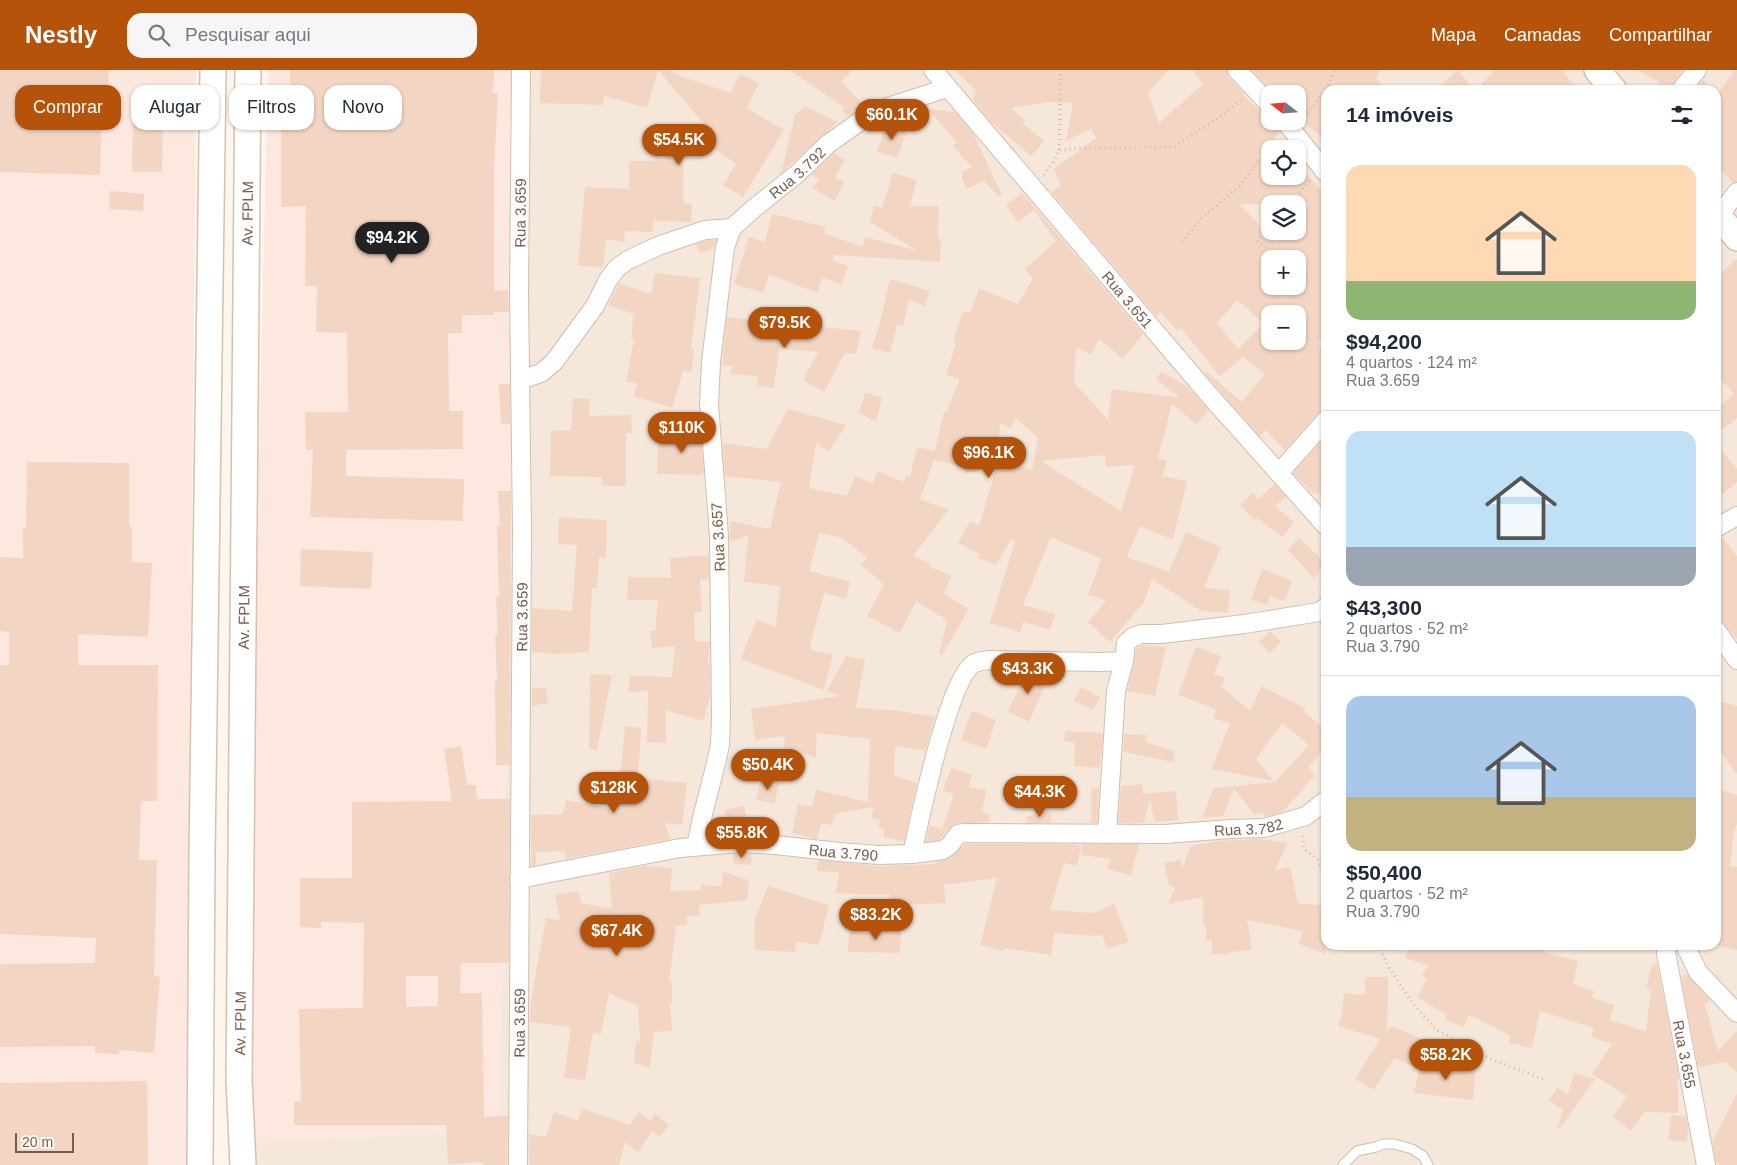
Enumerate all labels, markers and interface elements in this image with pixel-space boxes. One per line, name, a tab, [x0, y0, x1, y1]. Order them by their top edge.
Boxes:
search box	[127, 13, 477, 58]
text: Nestly	[25, 21, 97, 48]
icon: search	[145, 21, 173, 49]
text: Pesquisar aqui	[185, 24, 311, 45]
text: Mapa	[1431, 25, 1476, 45]
text: Camadas	[1504, 25, 1581, 45]
text: Compartilhar	[1609, 25, 1712, 45]
chip: Comprar	[15, 85, 121, 130]
chip: Alugar	[131, 85, 219, 130]
chip: Filtros	[229, 85, 314, 130]
chip: Novo	[324, 85, 402, 130]
north arrow	[1261, 85, 1306, 130]
map controls	[1261, 85, 1306, 350]
pin: $60.1K	[851, 98, 933, 141]
icon: filters	[1668, 101, 1696, 129]
text: 14 imóveis	[1346, 103, 1453, 126]
text: $60.1K	[866, 106, 918, 123]
pin: $54.5K	[638, 124, 720, 166]
text: $54.5K	[653, 131, 705, 148]
button: locate	[1261, 140, 1306, 185]
street label: Rua 3.792	[765, 143, 829, 202]
street label: Rua 3.659	[511, 178, 529, 248]
street label: Av. FPLM	[238, 181, 256, 245]
button: layers	[1261, 195, 1306, 240]
icon: home	[1476, 198, 1566, 288]
pin: $94.2K	[351, 222, 433, 264]
text: $94.2K	[366, 229, 418, 246]
button: +	[1261, 250, 1306, 295]
street label: Rua 3.651	[1099, 267, 1157, 331]
button: −	[1261, 305, 1306, 350]
pin: $79.5K	[744, 306, 826, 349]
text: $79.5K	[759, 314, 811, 331]
text: $94,200	[1346, 330, 1422, 353]
text: 4 quartos · 124 m²	[1346, 354, 1477, 371]
text: Rua 3.659	[1346, 372, 1420, 389]
pin: $110K	[647, 412, 717, 454]
text: $110K	[659, 419, 705, 436]
pin: $96.1K	[948, 436, 1030, 479]
text: $96.1K	[963, 444, 1015, 461]
icon: home	[1476, 463, 1566, 553]
street label: Rua 3.657	[708, 502, 728, 572]
street label: Rua 3.659	[513, 582, 530, 652]
street label: Av. FPLM	[234, 585, 252, 649]
text: $43,300	[1346, 596, 1422, 619]
text: 2 quartos · 52 m²	[1346, 620, 1468, 637]
text: Rua 3.790	[1346, 638, 1420, 655]
pin: $43.3K	[987, 652, 1069, 695]
text: $43.3K	[1002, 660, 1054, 677]
icon: home	[1476, 728, 1566, 818]
pin: $50.4K	[727, 748, 809, 791]
text: $50.4K	[742, 756, 794, 773]
pin: $128K	[579, 772, 649, 814]
pin: $44.3K	[999, 776, 1081, 818]
text: $128K	[590, 779, 638, 796]
text: $44.3K	[1014, 783, 1066, 800]
street label: Rua 3.782	[1213, 815, 1285, 839]
pin: $55.8K	[701, 816, 783, 859]
text: $55.8K	[716, 824, 768, 841]
street label: Rua 3.790	[808, 840, 879, 863]
text: $50,400	[1346, 861, 1422, 884]
text: 2 quartos · 52 m²	[1346, 885, 1468, 902]
pin: $83.2K	[835, 898, 917, 941]
text: Rua 3.790	[1346, 903, 1420, 920]
text: $83.2K	[850, 906, 902, 923]
pin: $67.4K	[576, 914, 658, 957]
text: $67.4K	[591, 922, 643, 939]
street label: Rua 3.659	[510, 988, 528, 1058]
street label: Av. FPLM	[231, 991, 248, 1055]
street label: Rua 3.655	[1670, 1019, 1700, 1090]
pin: $58.2K	[1405, 1038, 1487, 1081]
text: $58.2K	[1420, 1046, 1472, 1063]
scale bar	[15, 1130, 74, 1153]
text: 20 m	[22, 1134, 53, 1150]

